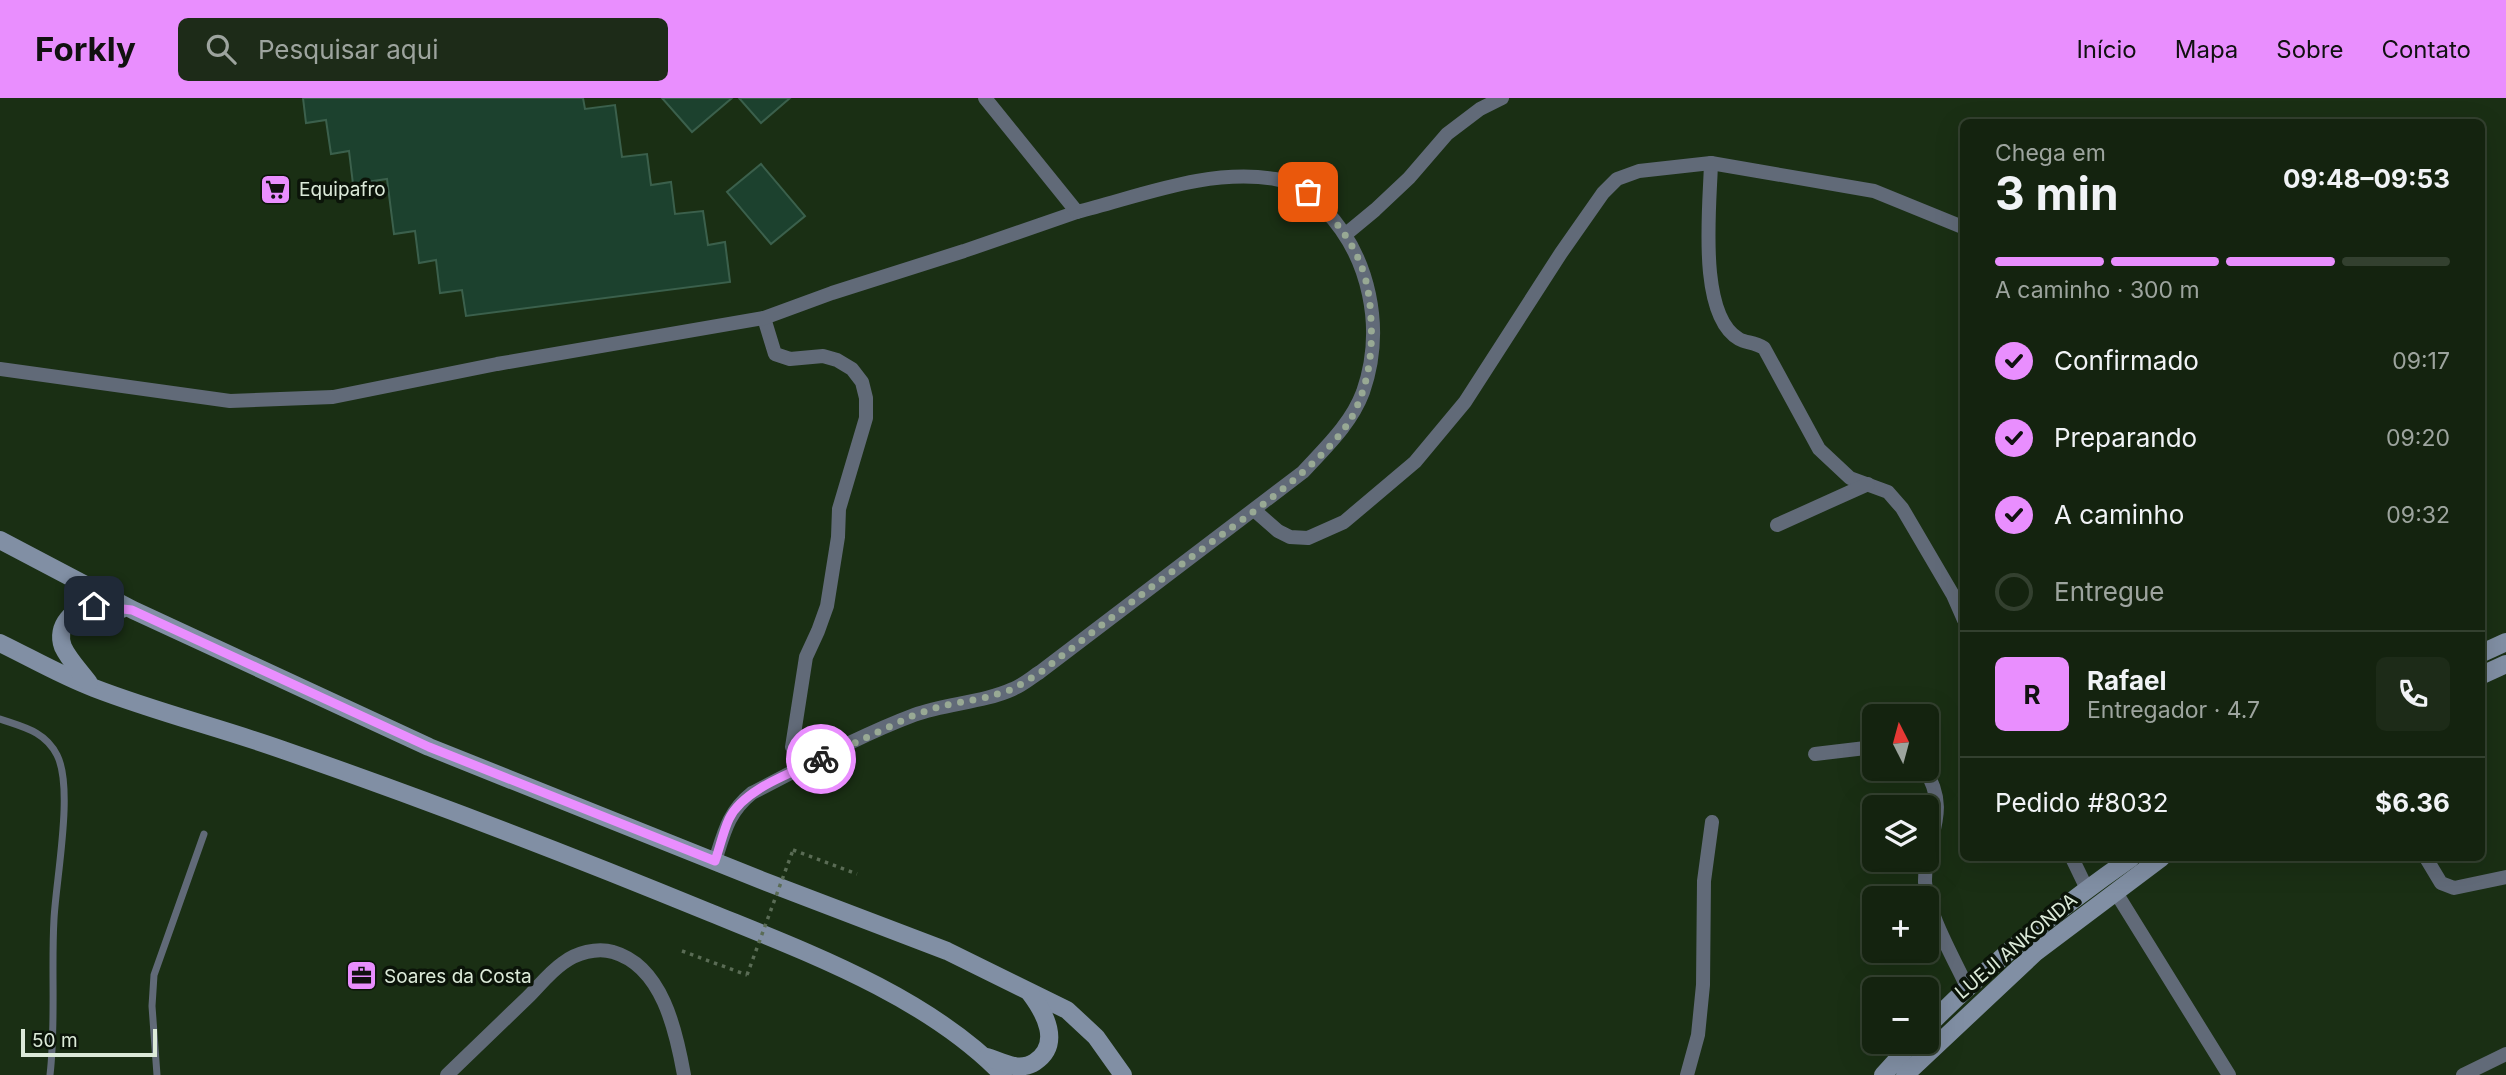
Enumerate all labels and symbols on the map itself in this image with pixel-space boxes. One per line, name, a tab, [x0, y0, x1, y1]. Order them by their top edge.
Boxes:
pin	[1278, 162, 1338, 222]
supermarket icon: Equipafro	[259, 172, 293, 206]
place label: Equipafro	[299, 178, 386, 201]
pin	[64, 576, 124, 636]
north arrow	[1862, 704, 1939, 780]
courier	[786, 724, 856, 794]
street label: LUEJI ANKONDA	[1950, 888, 2082, 1004]
office icon: Soares da Costa	[344, 959, 378, 993]
place label: Soares da Costa	[384, 965, 532, 988]
scale bar	[21, 1026, 158, 1058]

